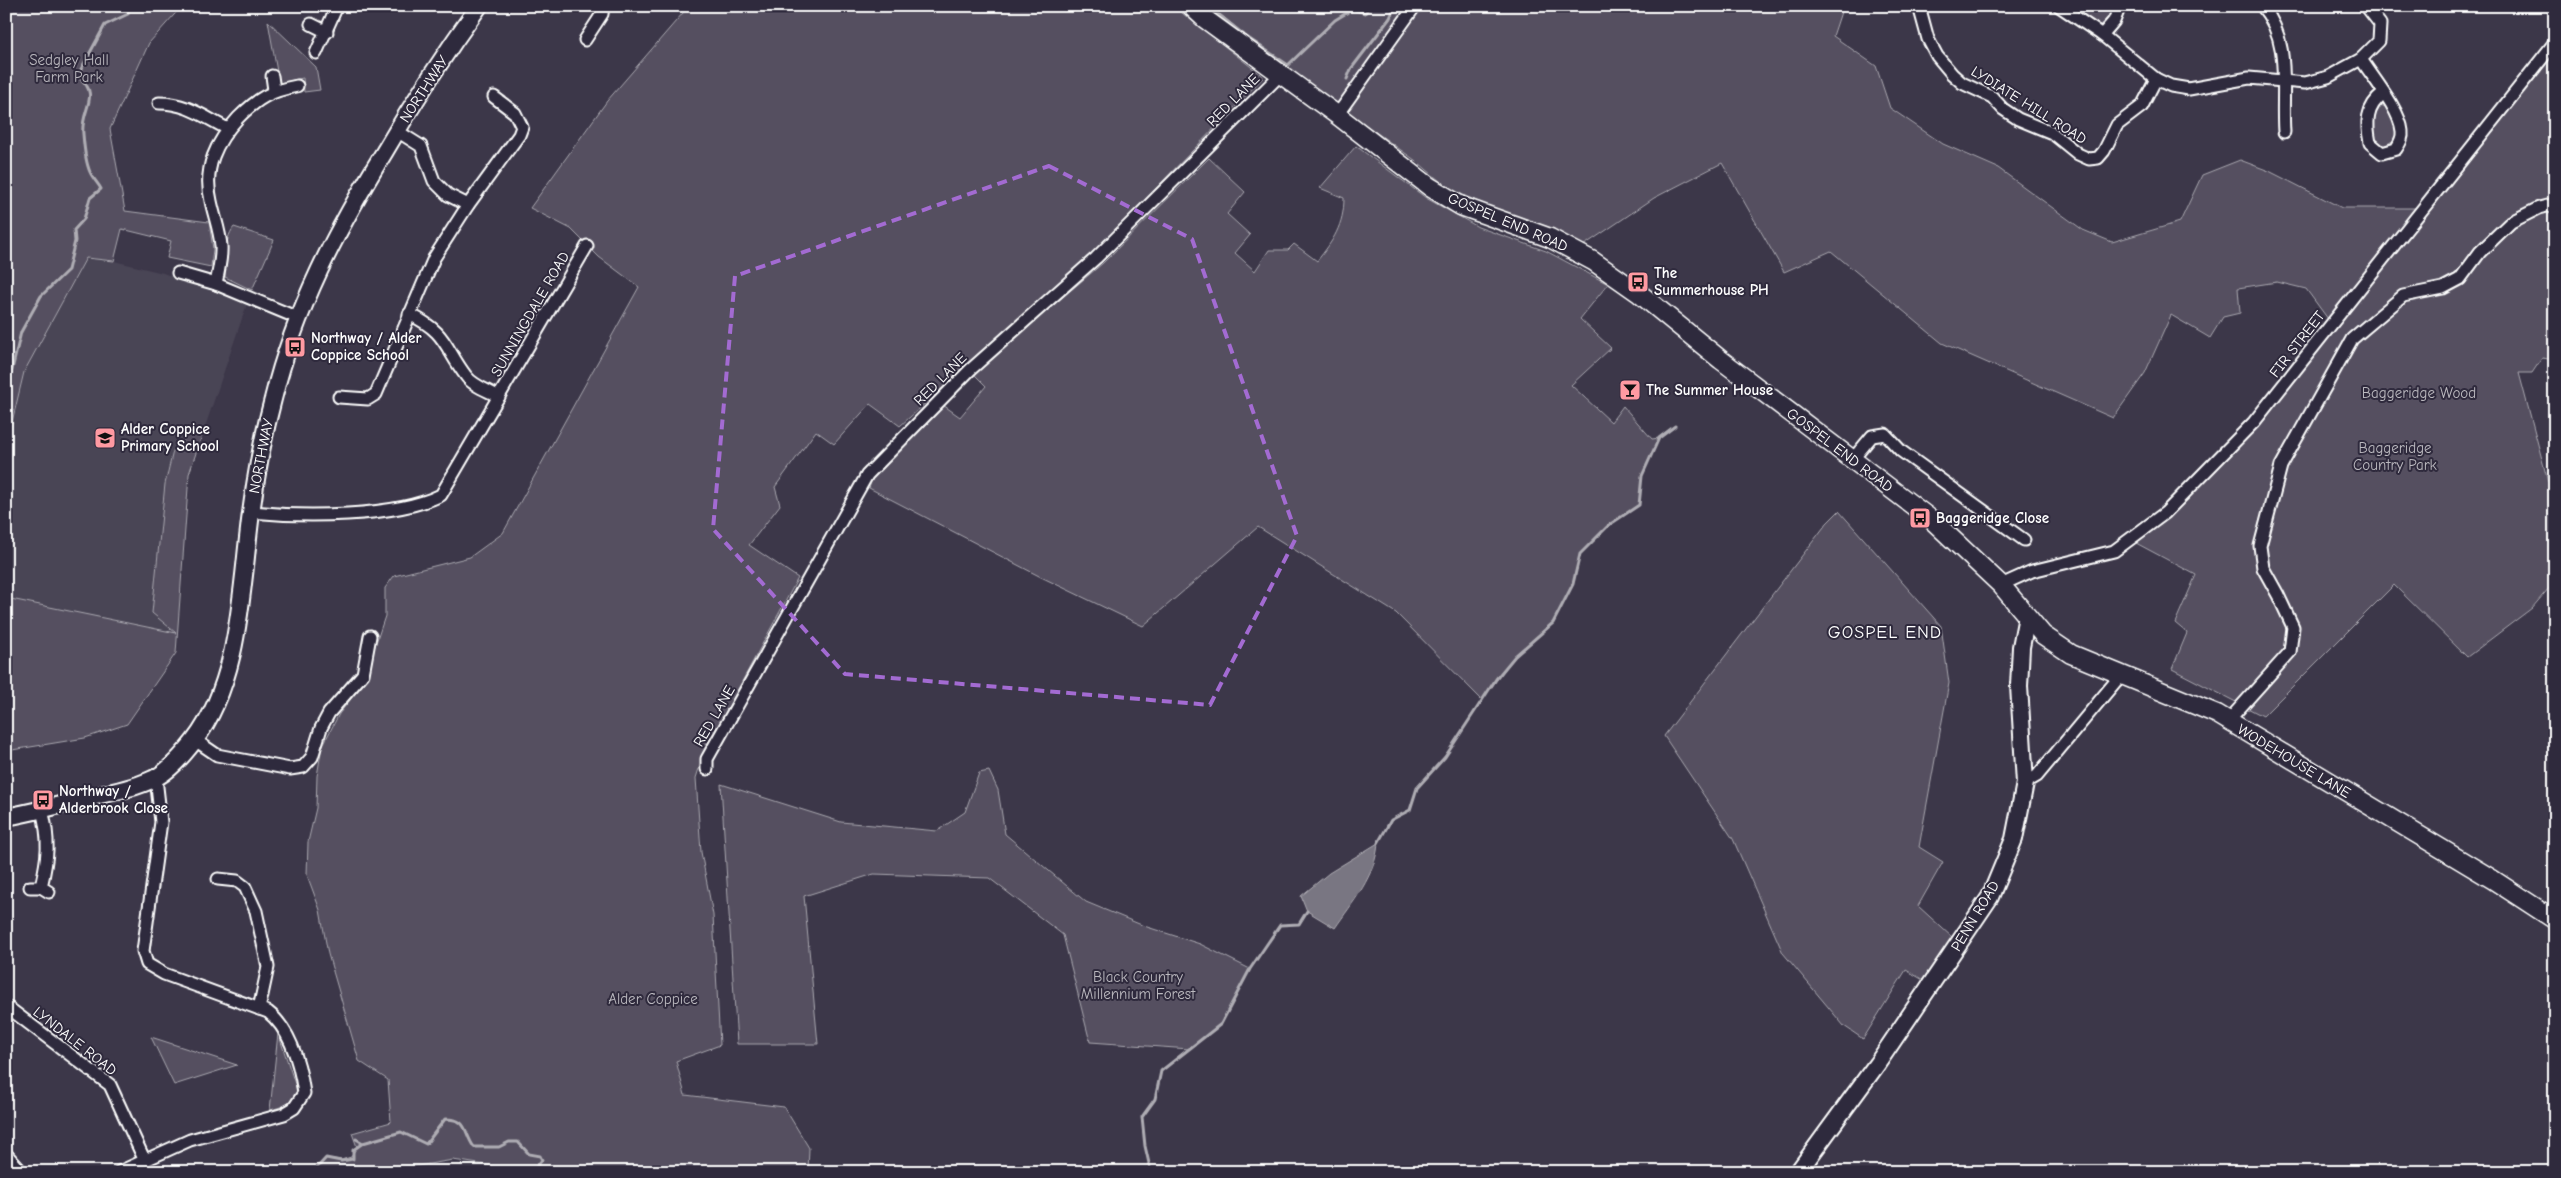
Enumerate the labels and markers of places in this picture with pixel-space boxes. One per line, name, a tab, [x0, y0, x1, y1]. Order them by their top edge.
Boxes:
place label: The Summerhouse PH	[1654, 264, 1769, 299]
bus stop icon: The Summerhouse PH	[1626, 270, 1650, 294]
place label: Northway / Alder Coppice School	[311, 329, 422, 364]
bus stop icon: Northway / Alder Coppice School	[283, 335, 307, 359]
bar icon: The Summer House	[1618, 378, 1642, 402]
place label: The Summer House	[1646, 381, 1773, 399]
place label: Alder Coppice Primary School	[121, 420, 219, 455]
school or university icon: Alder Coppice Primary School	[93, 426, 117, 450]
bus stop icon: Baggeridge Close	[1908, 506, 1932, 530]
place label: Baggeridge Close	[1936, 509, 2049, 527]
place label: Northway / Alderbrook Close	[59, 782, 168, 817]
bus stop icon: Northway / Alderbrook Close	[31, 788, 55, 812]

